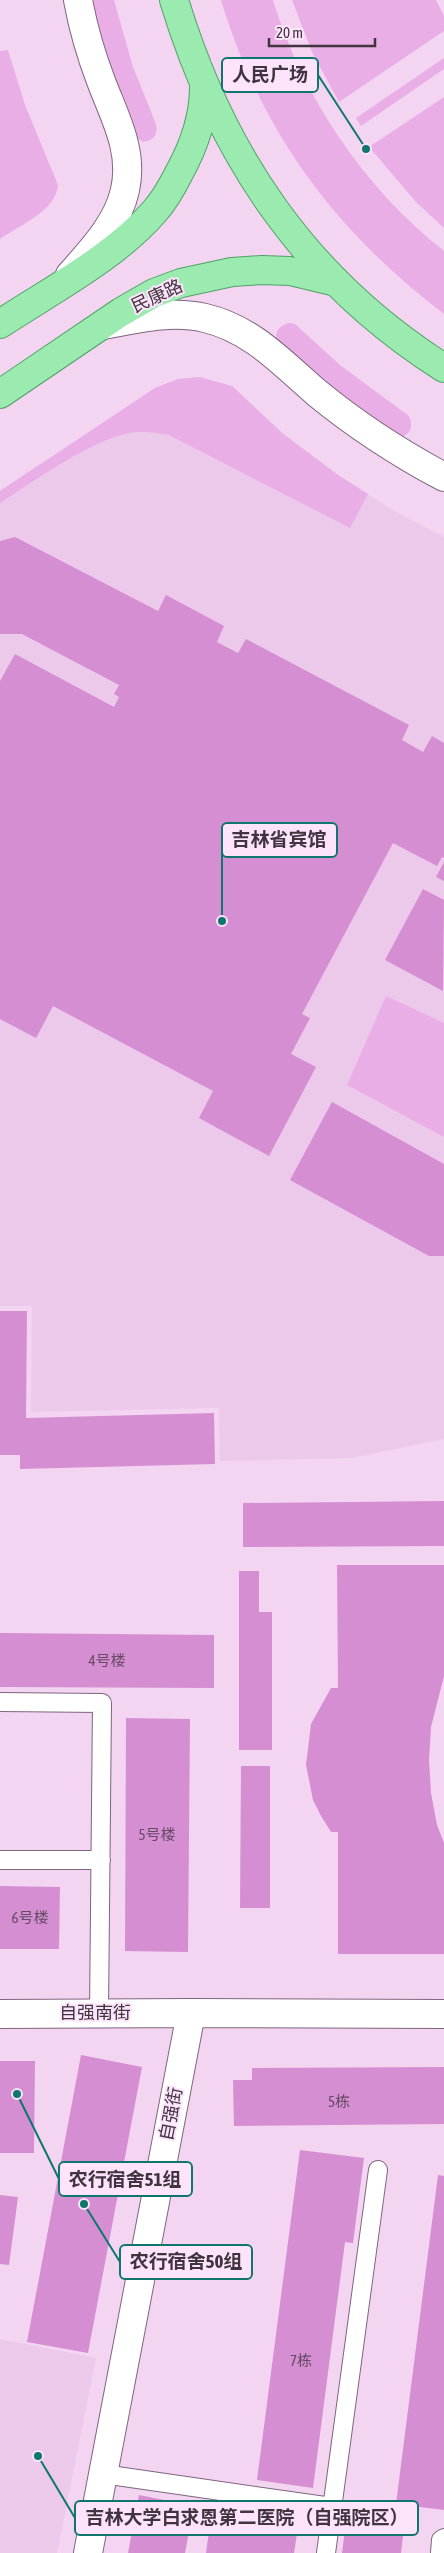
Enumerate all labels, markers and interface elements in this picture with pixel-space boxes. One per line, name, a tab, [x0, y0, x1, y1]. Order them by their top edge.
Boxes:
scale bar	[269, 15, 375, 47]
text: 20 m	[276, 24, 303, 41]
callout: 人民广场	[222, 58, 318, 92]
text: 人民广场	[232, 63, 308, 85]
street label: 民康路	[128, 275, 186, 316]
callout: 吉林省宾馆	[222, 823, 337, 857]
text: 吉林省宾馆	[231, 828, 327, 850]
house number: 4号楼	[88, 1652, 126, 1669]
house number: 5号楼	[138, 1826, 176, 1843]
house number: 6号楼	[11, 1909, 49, 1926]
street label: 自强南街	[59, 2002, 131, 2023]
street label: 自强街	[155, 2085, 186, 2142]
house number: 5栋	[328, 2093, 350, 2110]
callout: 农行宿舍51组	[59, 2162, 192, 2196]
text: 农行宿舍51组	[69, 2168, 181, 2190]
callout: 农行宿舍50组	[120, 2245, 252, 2279]
text: 农行宿舍50组	[130, 2250, 242, 2272]
house number: 7栋	[290, 2352, 312, 2369]
callout: 吉林大学白求恩第二医院（自强院区）	[75, 2501, 418, 2535]
text: 吉林大学白求恩第二医院（自强院区）	[85, 2506, 409, 2528]

